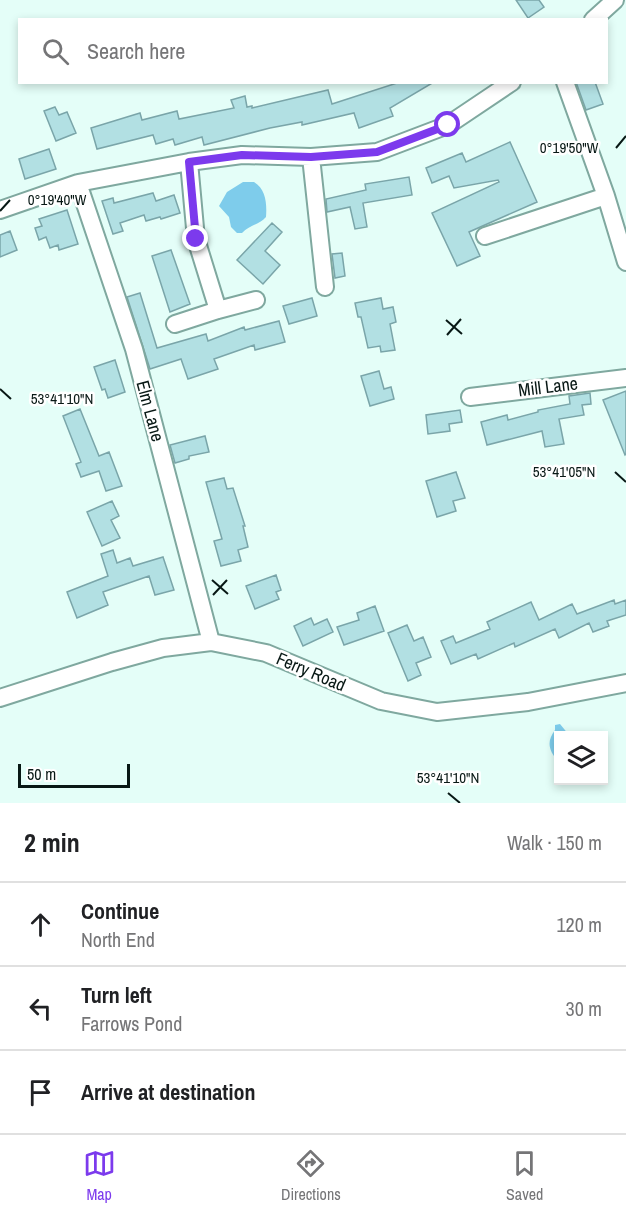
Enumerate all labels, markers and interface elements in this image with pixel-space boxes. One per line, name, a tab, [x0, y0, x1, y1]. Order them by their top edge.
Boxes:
search box	[18, 18, 608, 84]
icon: search	[39, 35, 72, 68]
text: Search here	[87, 36, 185, 66]
route start	[434, 111, 460, 137]
text: 0°19'50"W	[540, 137, 599, 158]
text: 0°19'40"W	[28, 189, 87, 210]
route end	[182, 225, 208, 251]
street label: Mill Lane	[517, 370, 579, 403]
street label: Elm Lane	[130, 378, 171, 444]
text: 53°41'10"N	[31, 388, 93, 409]
text: 53°41'05"N	[533, 461, 595, 482]
street label: Ferry Road	[273, 646, 350, 697]
map controls	[554, 731, 608, 785]
button: layers	[554, 731, 608, 785]
scale bar	[18, 761, 130, 788]
text: 50 m	[27, 763, 56, 785]
text: 53°41'10"N	[417, 767, 479, 788]
text: 2 min	[24, 825, 80, 860]
text: Walk · 150 m	[507, 829, 602, 856]
text: Continue	[81, 896, 159, 926]
icon: ahead	[24, 908, 57, 941]
text: 120 m	[556, 911, 602, 938]
text: North End	[81, 926, 155, 953]
text: Turn left	[81, 980, 152, 1010]
icon: left	[24, 992, 57, 1025]
text: 30 m	[566, 995, 602, 1022]
text: Farrows Pond	[81, 1010, 182, 1037]
icon: arrive	[24, 1076, 57, 1109]
text: Arrive at destination	[81, 1077, 255, 1107]
tab: Map	[83, 1147, 116, 1205]
tab: Directions	[281, 1147, 341, 1205]
tab: Saved	[506, 1147, 543, 1205]

